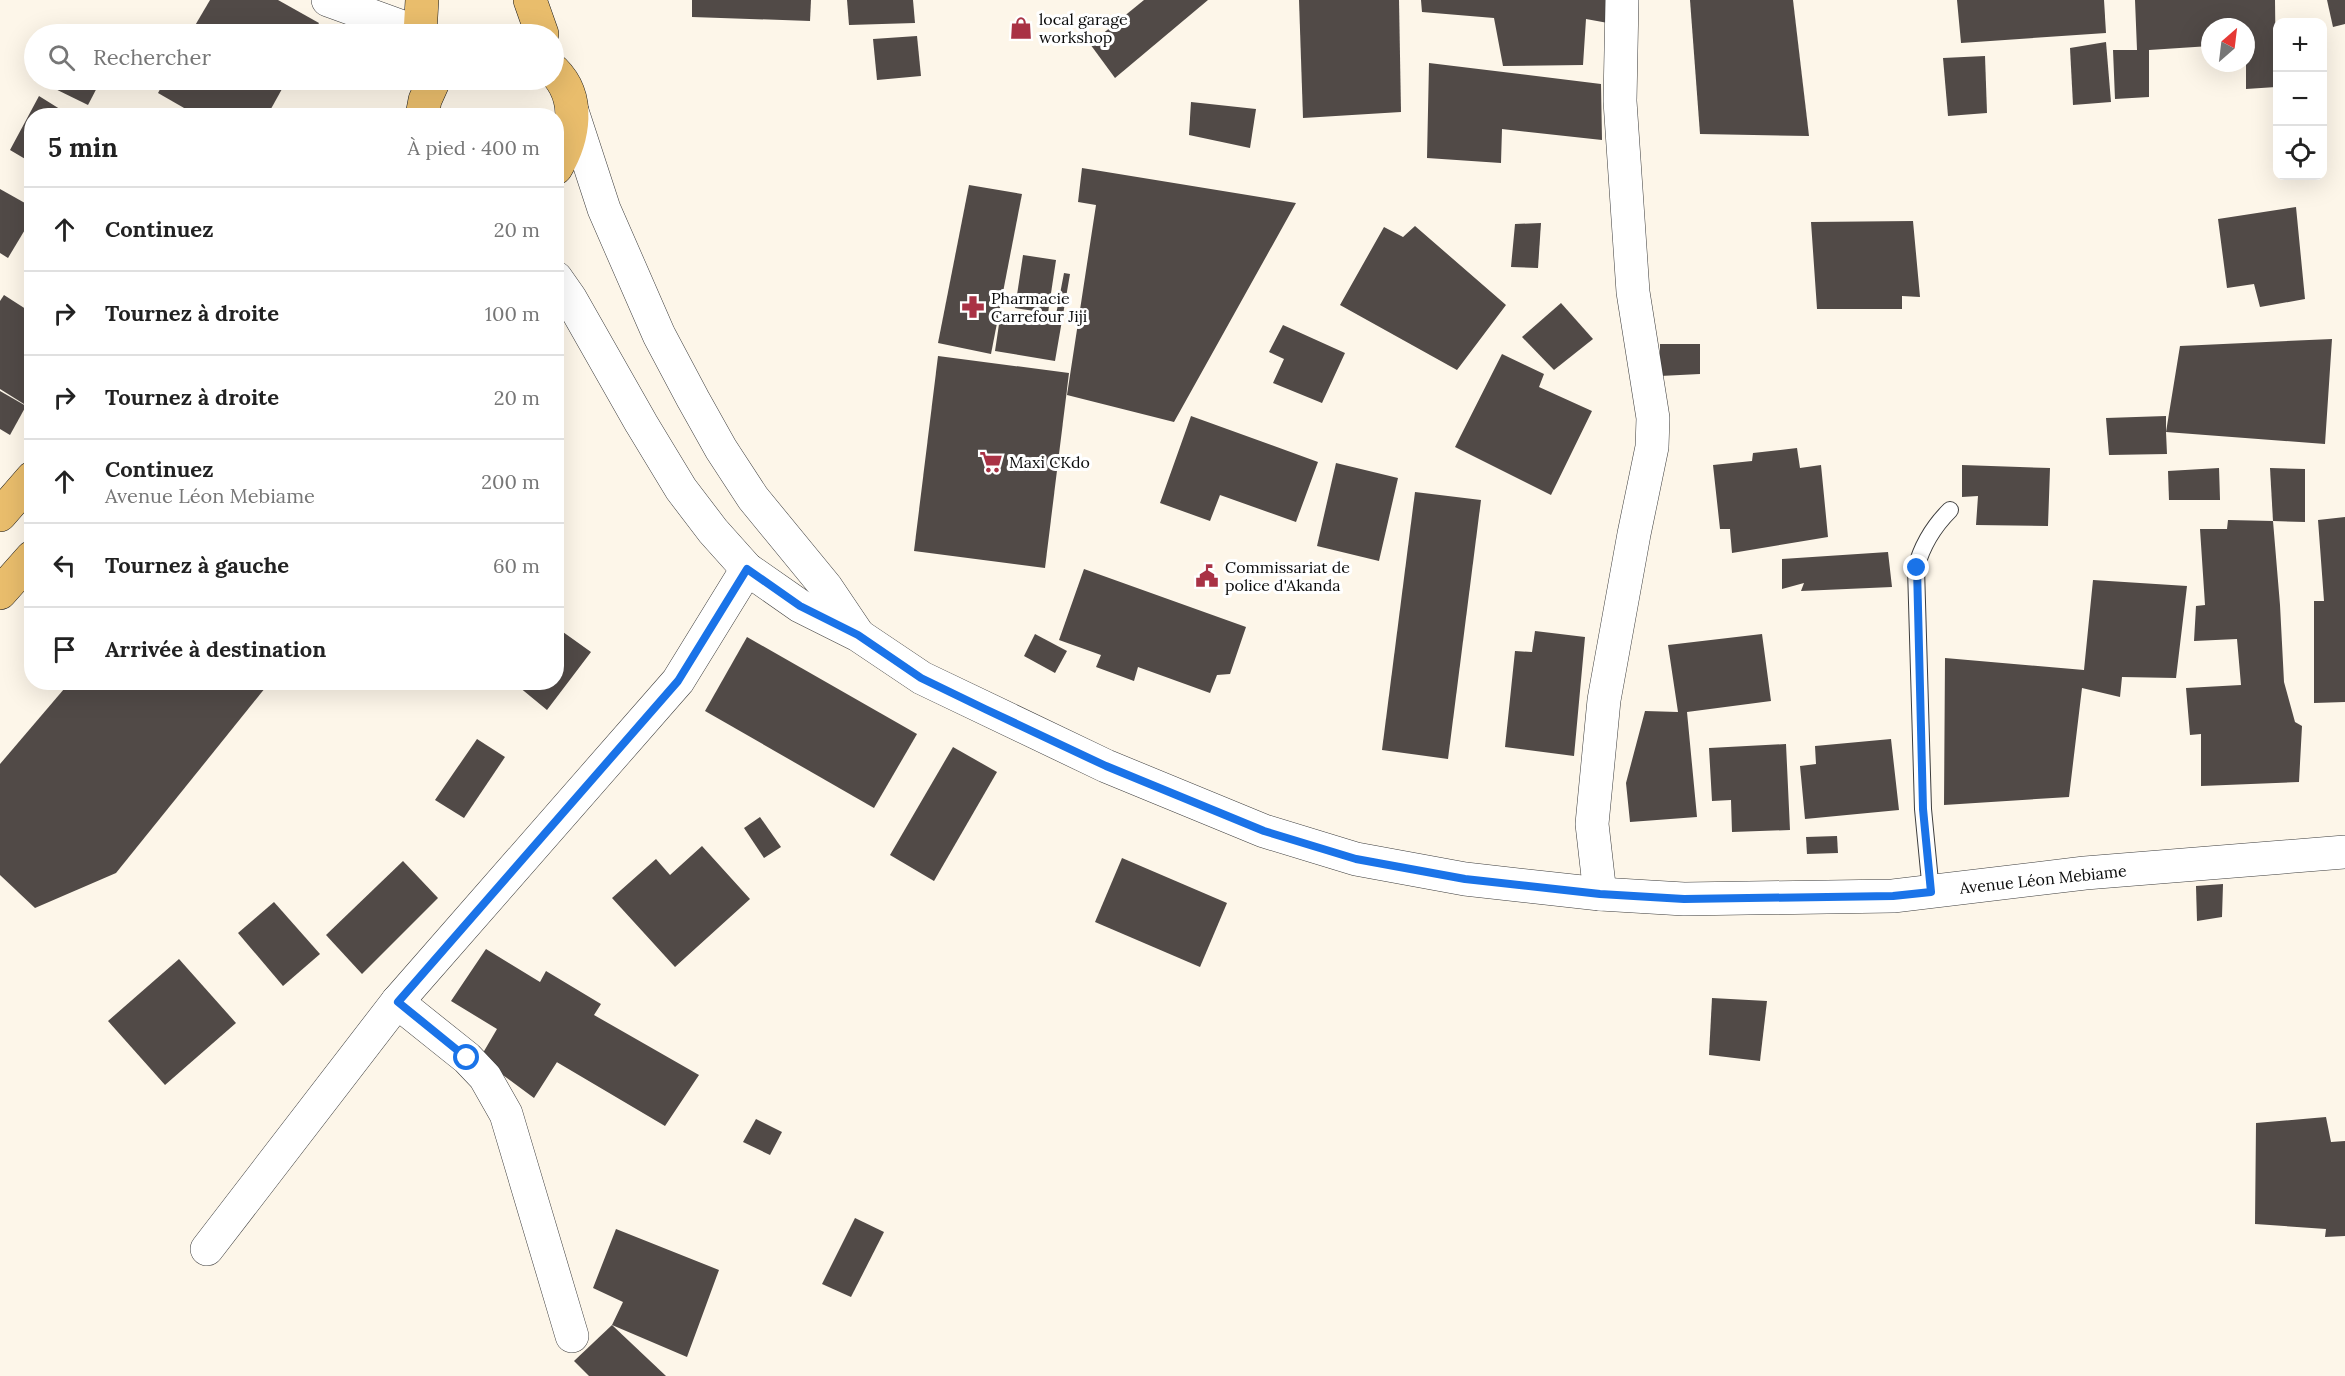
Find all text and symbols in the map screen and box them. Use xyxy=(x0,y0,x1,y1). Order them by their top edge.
place label: local garage workshop xyxy=(1039,9,1128,47)
shop icon: local garage workshop xyxy=(1008,15,1034,41)
north arrow xyxy=(2201,18,2255,72)
map controls xyxy=(2273,18,2327,180)
button: + xyxy=(2273,18,2327,72)
search box xyxy=(24,24,564,90)
icon: search xyxy=(45,41,78,74)
text: Rechercher xyxy=(93,43,211,71)
button: − xyxy=(2273,72,2327,126)
button: locate xyxy=(2273,126,2327,180)
text: 5 min xyxy=(48,131,118,164)
text: À pied · 400 m xyxy=(408,135,540,160)
icon: ahead xyxy=(48,213,81,246)
text: Continuez xyxy=(105,215,213,243)
text: 20 m xyxy=(494,217,540,242)
place label: Pharmacie Carrefour Jiji xyxy=(991,288,1087,326)
pharmacy icon: Pharmacie Carrefour Jiji xyxy=(960,294,986,320)
icon: right xyxy=(48,297,81,330)
text: Tournez à droite xyxy=(105,299,279,327)
text: 100 m xyxy=(485,301,540,326)
icon: right xyxy=(48,381,81,414)
text: Tournez à droite xyxy=(105,383,279,411)
text: 20 m xyxy=(494,385,540,410)
supermarket icon: Maxi CKdo xyxy=(978,449,1004,475)
place label: Maxi CKdo xyxy=(1009,452,1090,472)
text: Continuez xyxy=(105,455,213,483)
icon: ahead xyxy=(48,465,81,498)
text: 200 m xyxy=(481,469,540,494)
text: Avenue Léon Mebiame xyxy=(105,483,315,508)
icon: left xyxy=(48,549,81,582)
text: Tournez à gauche xyxy=(105,551,289,579)
text: 60 m xyxy=(493,553,540,578)
route end xyxy=(1903,554,1929,580)
place label: Commissariat de police d'Akanda xyxy=(1225,557,1350,595)
public building icon: Commissariat de police d'Akanda xyxy=(1194,563,1220,589)
icon: arrive xyxy=(48,633,81,666)
text: Arrivée à destination xyxy=(105,635,326,663)
street label: Avenue Léon Mebiame xyxy=(1957,860,2128,898)
route start xyxy=(453,1044,479,1070)

